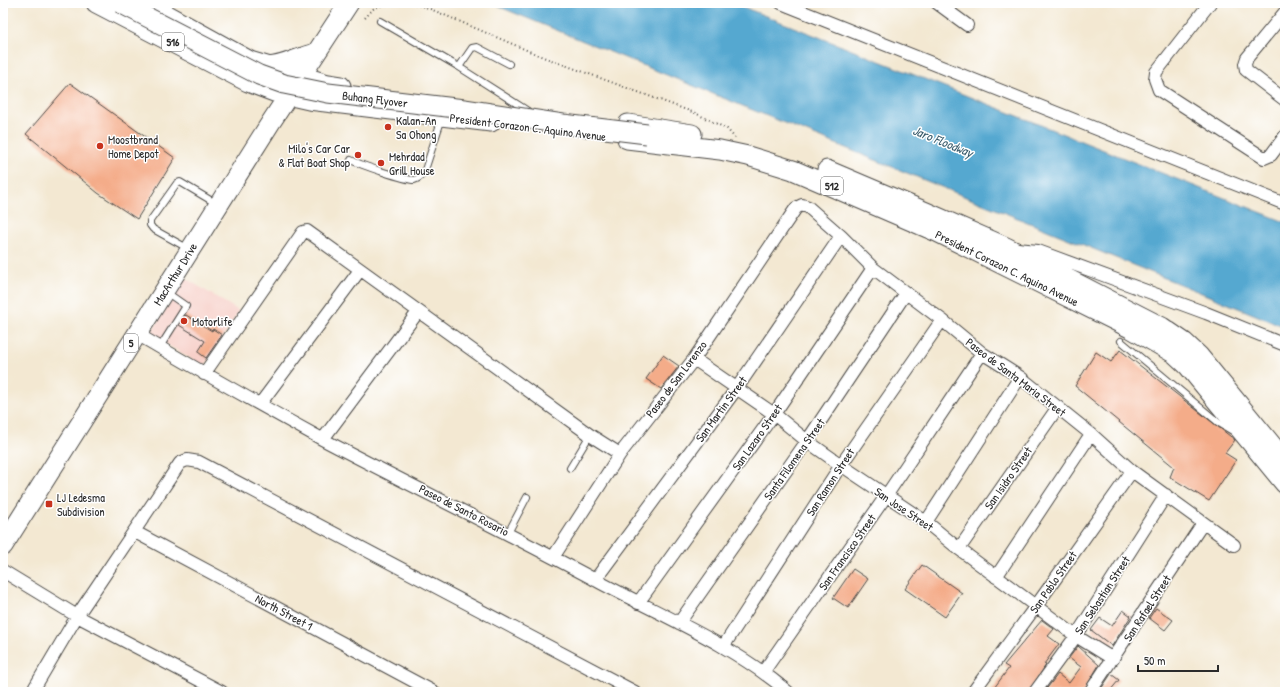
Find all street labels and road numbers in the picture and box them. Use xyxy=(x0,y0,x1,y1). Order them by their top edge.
road number: 516 xyxy=(162,33,184,51)
street label: Buhang Flyover xyxy=(341,87,409,112)
street label: President Corazon C. Aquino Avenue xyxy=(449,109,607,145)
road number: 512 xyxy=(821,177,843,195)
street label: President Corazon C. Aquino Avenue xyxy=(933,226,1082,310)
street label: MacArthur Drive xyxy=(149,239,201,309)
road number: 5 xyxy=(124,334,138,352)
street label: Paseo de Santa Maria Street xyxy=(962,334,1070,421)
street label: Paseo de San Lorenzo xyxy=(641,337,711,421)
street label: San Martin Street xyxy=(691,372,751,445)
street label: San Lazaro Street xyxy=(728,400,787,474)
street label: Santa Filomena Street xyxy=(759,414,829,503)
street label: San Isidro Street xyxy=(980,442,1036,513)
street label: San Ramon Street xyxy=(802,444,859,519)
street label: Paseo de Santo Rosario xyxy=(416,480,512,540)
street label: San Jose Street xyxy=(871,483,938,535)
street label: San Francisco Street xyxy=(814,510,880,594)
street label: San Pablo Street xyxy=(1025,547,1081,617)
street label: San Sebastian Street xyxy=(1070,552,1134,638)
street label: San Rafael Street xyxy=(1119,571,1175,645)
street label: North Street 1 xyxy=(252,590,316,634)

